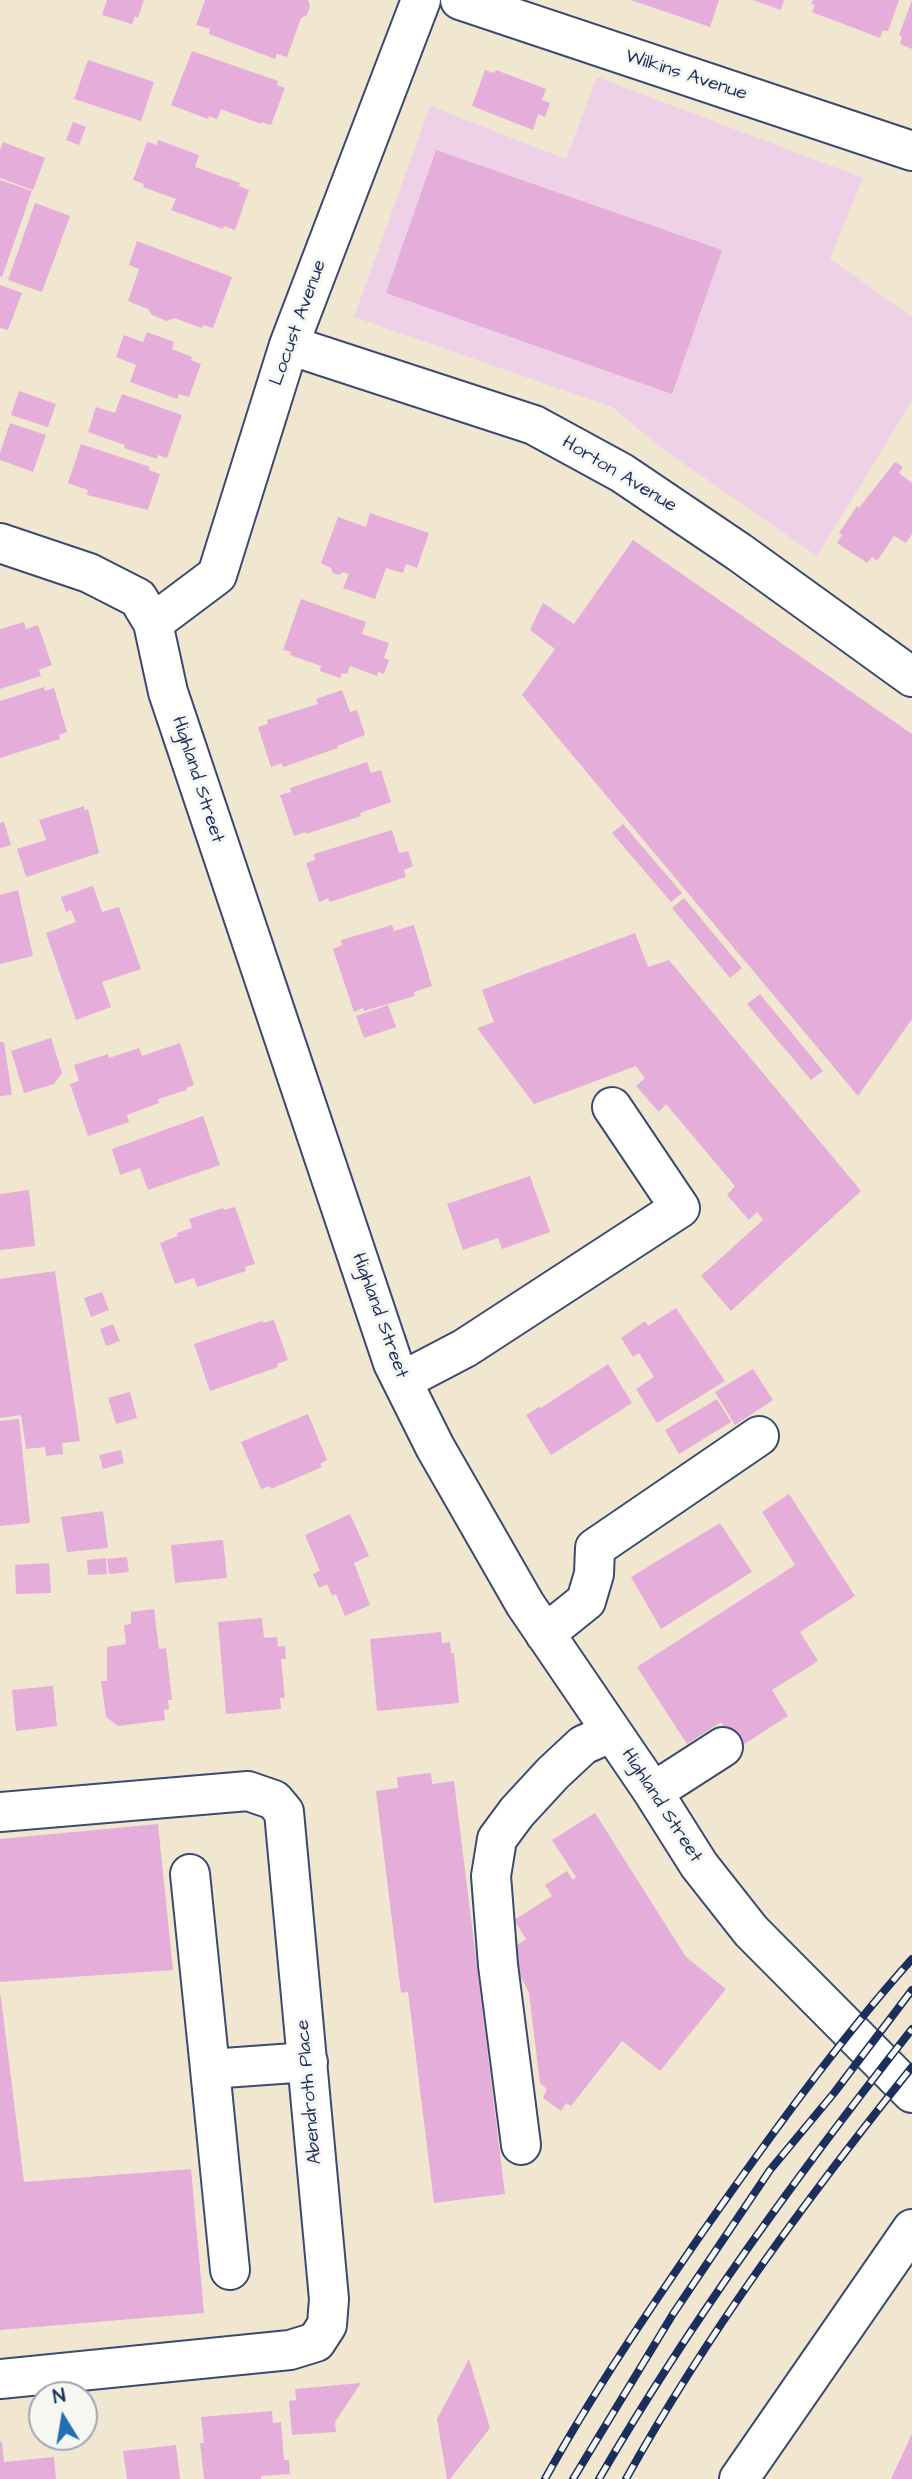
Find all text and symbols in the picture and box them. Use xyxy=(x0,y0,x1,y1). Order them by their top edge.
street label: Wilkins Avenue xyxy=(622,46,750,106)
street label: Locust Avenue xyxy=(266,257,332,389)
street label: Horton Avenue xyxy=(557,432,681,518)
street label: Highland Street xyxy=(166,714,228,846)
street label: Highland Street xyxy=(346,1250,412,1382)
street label: Highland Street xyxy=(616,1745,706,1867)
street label: Abendroth Place xyxy=(292,2019,328,2165)
north arrow xyxy=(28,2381,98,2451)
text: N xyxy=(51,2382,68,2411)

